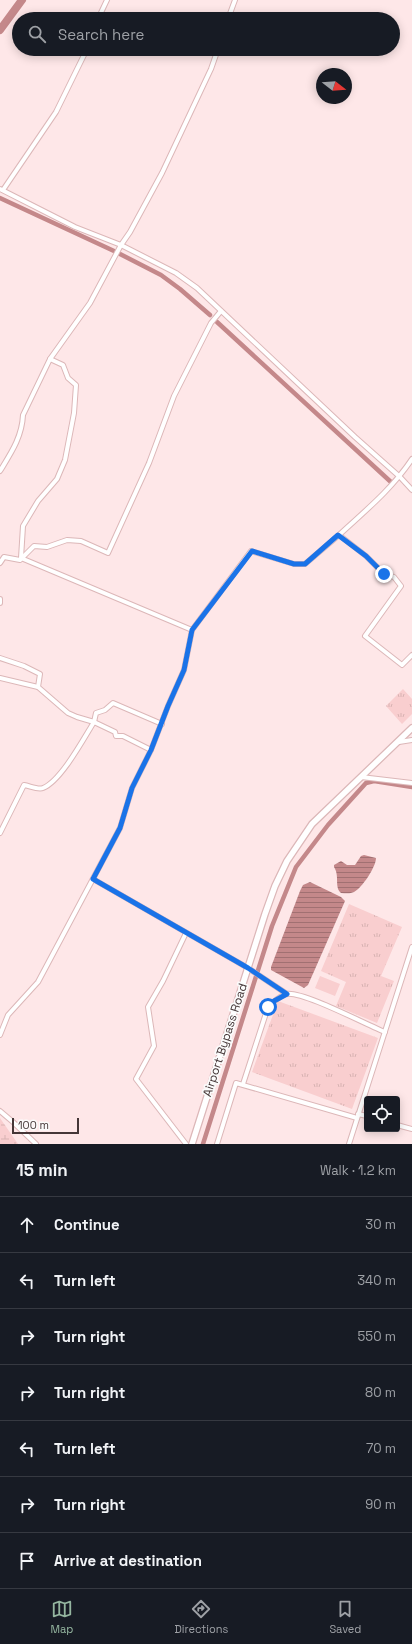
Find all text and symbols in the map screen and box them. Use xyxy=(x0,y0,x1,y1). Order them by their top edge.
search box xyxy=(12,12,400,56)
icon: search xyxy=(26,23,48,45)
text: Search here xyxy=(58,25,144,44)
north arrow xyxy=(316,68,352,104)
route end xyxy=(375,565,393,583)
street label: Airport Bypass Road xyxy=(199,981,251,1099)
route start xyxy=(259,998,277,1016)
map controls xyxy=(364,1096,400,1132)
button: locate xyxy=(364,1096,400,1132)
scale bar xyxy=(12,1116,79,1135)
text: 100 m xyxy=(18,1118,49,1132)
text: 15 min xyxy=(16,1159,68,1181)
text: Walk · 1.2 km xyxy=(320,1162,396,1179)
icon: ahead xyxy=(16,1214,38,1236)
text: Continue xyxy=(54,1215,120,1234)
text: 30 m xyxy=(365,1216,396,1233)
icon: left xyxy=(16,1270,38,1292)
text: Turn left xyxy=(54,1271,116,1290)
text: 340 m xyxy=(357,1272,396,1289)
icon: right xyxy=(16,1326,38,1348)
text: Turn right xyxy=(54,1327,125,1346)
text: 550 m xyxy=(358,1328,396,1345)
icon: right xyxy=(16,1382,38,1404)
text: Turn right xyxy=(54,1383,125,1402)
text: 80 m xyxy=(365,1384,396,1401)
icon: left xyxy=(16,1438,38,1460)
text: Turn left xyxy=(54,1439,116,1458)
text: 70 m xyxy=(366,1440,396,1457)
icon: right xyxy=(16,1494,38,1516)
text: Turn right xyxy=(54,1495,125,1514)
text: 90 m xyxy=(365,1496,396,1513)
icon: arrive xyxy=(16,1550,38,1572)
text: Arrive at destination xyxy=(54,1551,202,1570)
tab: Map xyxy=(51,1598,73,1636)
tab: Directions xyxy=(174,1598,228,1636)
tab: Saved xyxy=(329,1598,361,1636)

